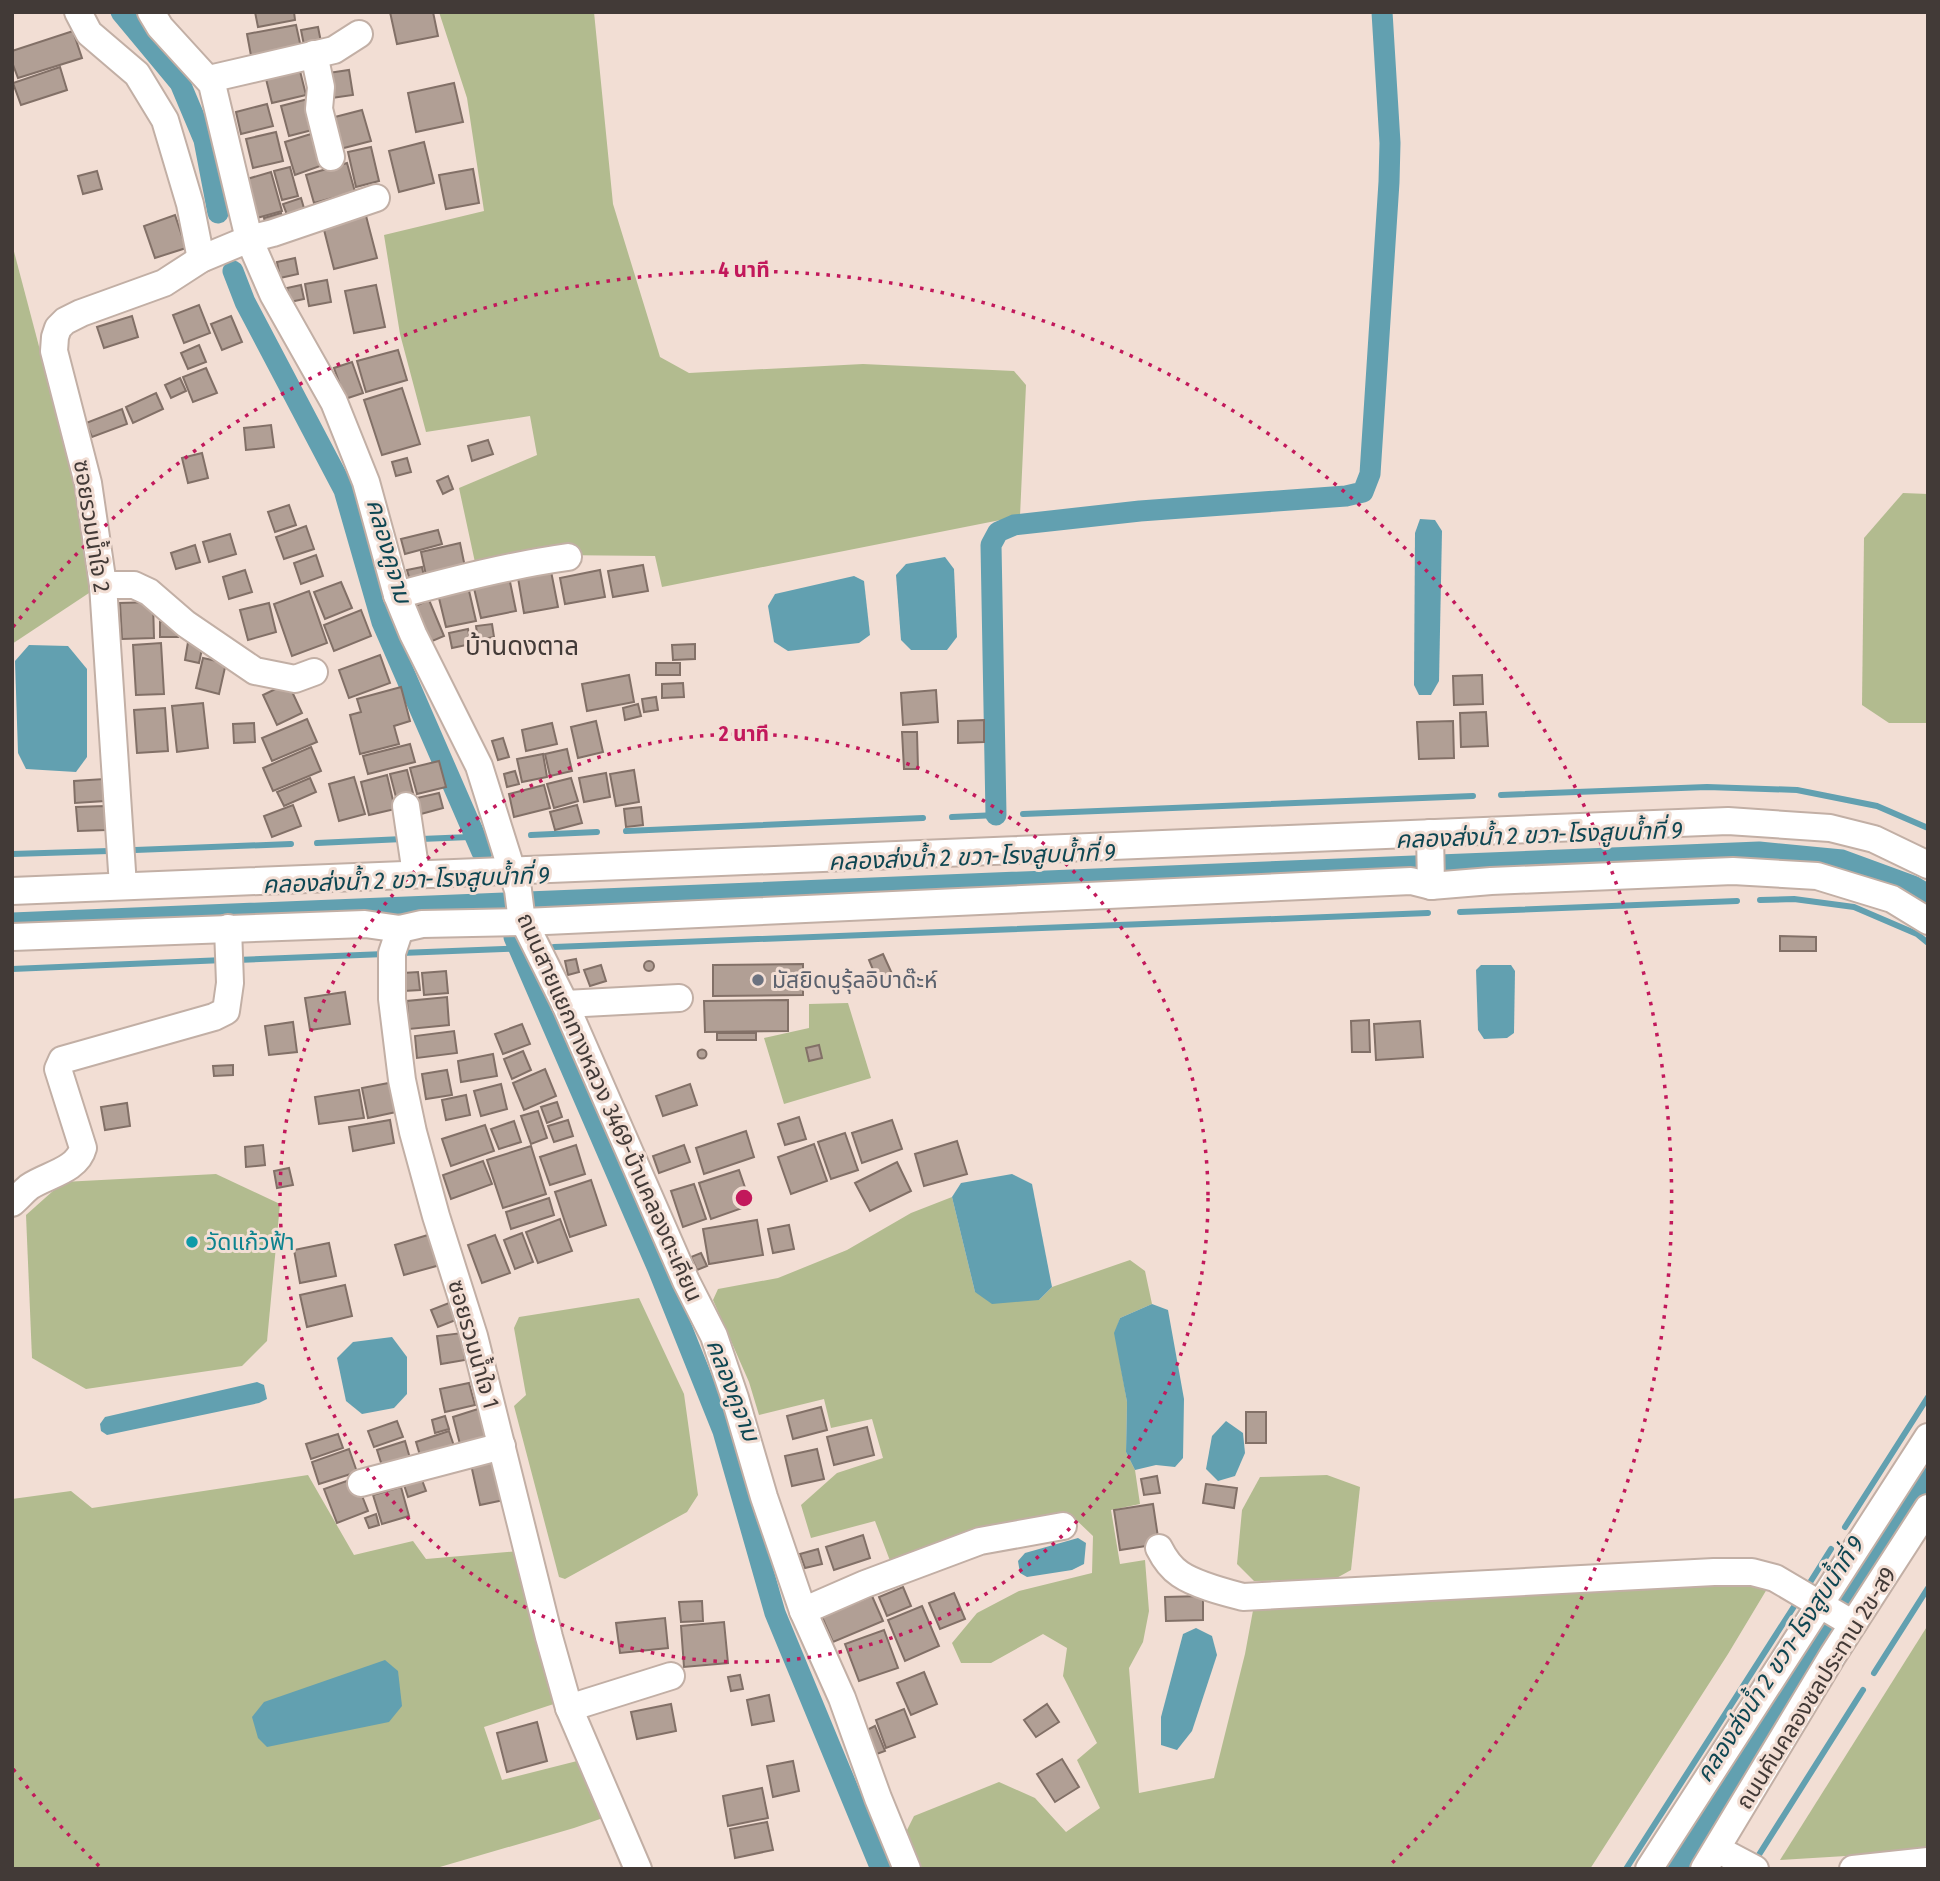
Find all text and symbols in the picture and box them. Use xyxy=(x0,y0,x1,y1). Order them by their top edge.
text: 4 นาที xyxy=(718,257,770,283)
street label: ซอยรวมน้ำใจ 2 xyxy=(68,458,118,594)
water label: คลองคูจาม xyxy=(360,496,418,609)
district label: บ้านดงตาล xyxy=(465,631,579,662)
text: 2 นาที xyxy=(718,721,769,747)
water label: คลองส่งน้ำ 2 ขวา-โรงสูบน้ำที่ 9 xyxy=(1395,813,1683,855)
water label: คลองส่งน้ำ 2 ขวา-โรงสูบน้ำที่ 9 xyxy=(828,835,1116,877)
water label: คลองส่งน้ำ 2 ขวา-โรงสูบน้ำที่ 9 xyxy=(262,858,550,900)
street label: ถนนสายแยกทางหลวง 3469-บ้านคลองตะเคียน xyxy=(511,908,709,1306)
place label: มัสยิดนูรุ้ลอิบาด๊ะห์ xyxy=(772,966,938,995)
marker: มัสยิดนูรุ้ลอิบาด๊ะห์ xyxy=(750,972,766,988)
centre of rings xyxy=(732,1186,756,1210)
place label: วัดแก้วฟ้า xyxy=(206,1228,295,1256)
marker: วัดแก้วฟ้า xyxy=(184,1234,200,1250)
street label: ซอยรวมน้ำใจ 1 xyxy=(442,1276,508,1411)
water label: คลองคูจาม xyxy=(700,1335,766,1447)
water label: คลองส่งน้ำ 2 ขวา-โรงสูบน้ำที่ 9 xyxy=(1688,1529,1871,1788)
street label: ถนนคันคลองชลประทาน 2ข-ส9 xyxy=(1730,1562,1902,1814)

